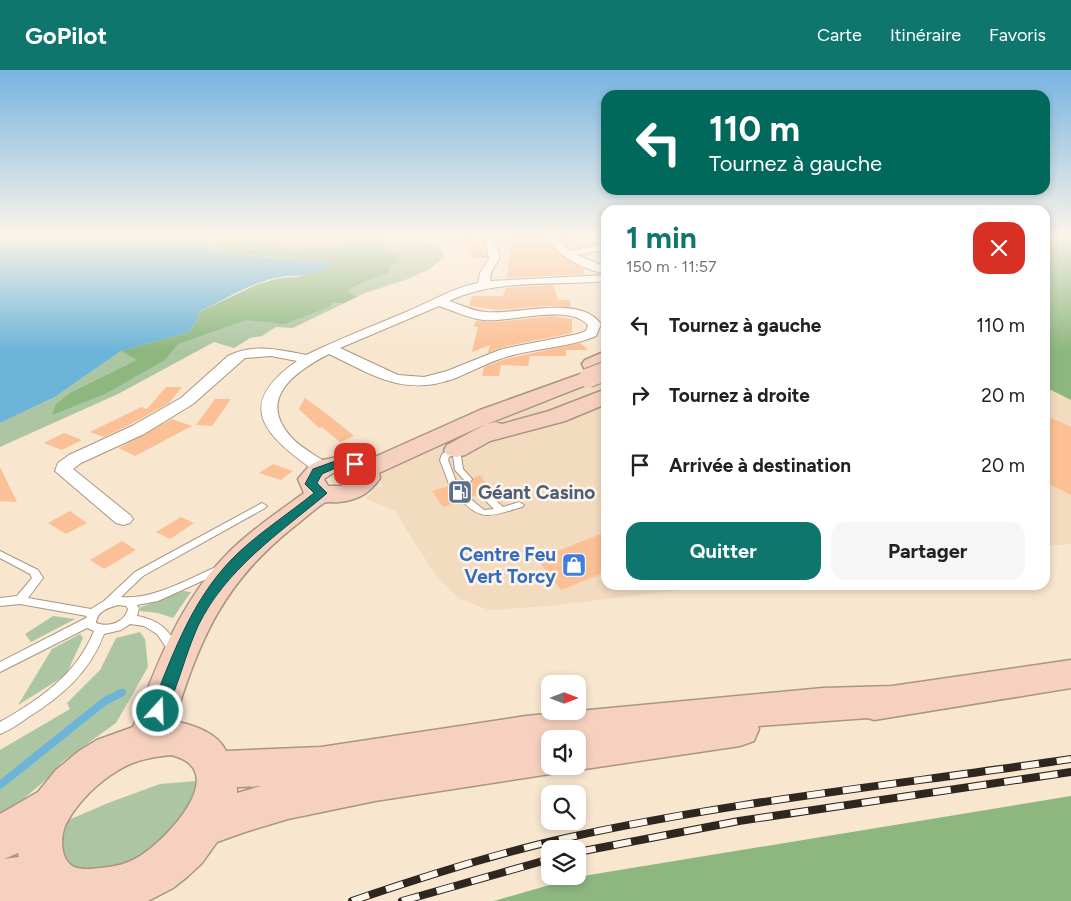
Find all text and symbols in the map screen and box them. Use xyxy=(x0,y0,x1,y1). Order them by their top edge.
text: GoPilot xyxy=(25,21,107,50)
text: Carte xyxy=(817,24,862,46)
text: Itinéraire xyxy=(890,24,961,46)
text: Favoris xyxy=(989,24,1046,46)
text: 110 m xyxy=(709,108,800,150)
icon: left xyxy=(626,110,691,175)
text: Tournez à gauche xyxy=(709,150,882,177)
text: 1 min xyxy=(626,219,697,256)
button: close xyxy=(973,222,1025,274)
text: 150 m · 11:57 xyxy=(626,257,717,276)
icon: left xyxy=(626,311,654,339)
text: Tournez à gauche xyxy=(669,314,821,337)
text: 110 m xyxy=(976,314,1025,337)
icon: right xyxy=(626,381,654,409)
text: Tournez à droite xyxy=(669,384,810,407)
text: 20 m xyxy=(981,384,1025,407)
pin xyxy=(334,443,376,485)
icon: arrive xyxy=(341,450,369,478)
icon: arrive xyxy=(626,451,654,479)
text: Arrivée à destination xyxy=(669,454,851,477)
text: 20 m xyxy=(981,454,1025,477)
fuel station icon: Géant Casino xyxy=(447,479,473,505)
place label: Géant Casino xyxy=(478,481,595,504)
button: Quitter xyxy=(626,522,821,580)
button: Partager xyxy=(831,522,1025,580)
place label: Centre Feu Vert Torcy xyxy=(459,543,556,588)
shop icon: Centre Feu Vert Torcy xyxy=(561,552,587,578)
north arrow xyxy=(541,675,586,720)
map controls xyxy=(541,675,586,885)
position arrow xyxy=(131,684,183,736)
button: sound xyxy=(541,730,586,775)
button: search xyxy=(541,785,586,830)
button: layers xyxy=(541,840,586,885)

